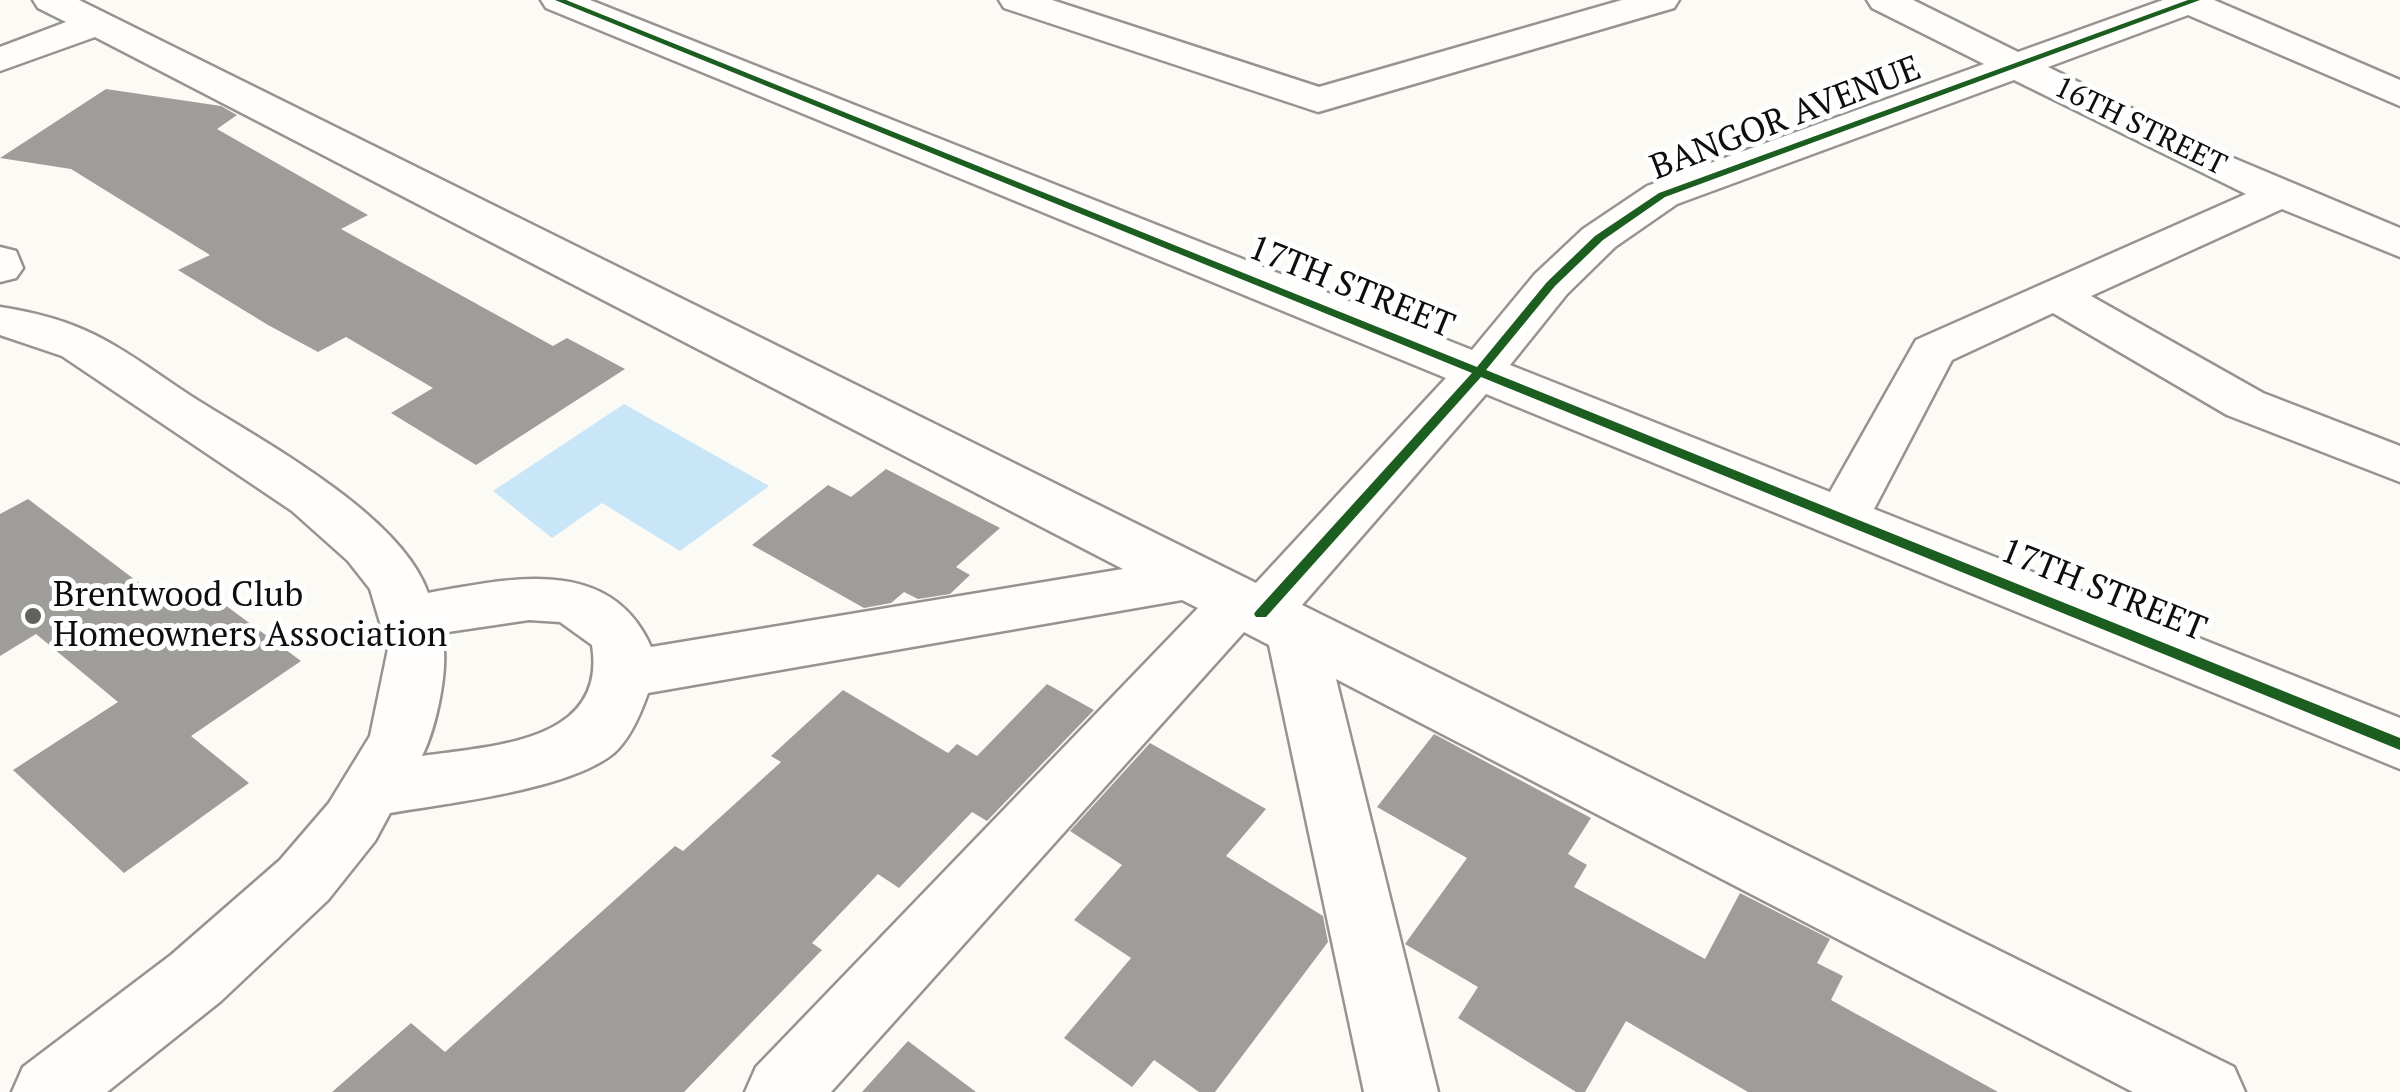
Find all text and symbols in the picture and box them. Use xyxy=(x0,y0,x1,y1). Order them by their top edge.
street label: BANGOR AVENUE xyxy=(1645,48,1927,190)
street label: 16TH STREET xyxy=(2048,70,2232,184)
street label: 17TH STREET xyxy=(1242,228,1460,348)
street label: 17TH STREET xyxy=(1994,531,2212,651)
place label: Brentwood Club Homeowners Association xyxy=(53,575,447,657)
marker: Brentwood Club Homeowners Association xyxy=(22,605,44,627)

